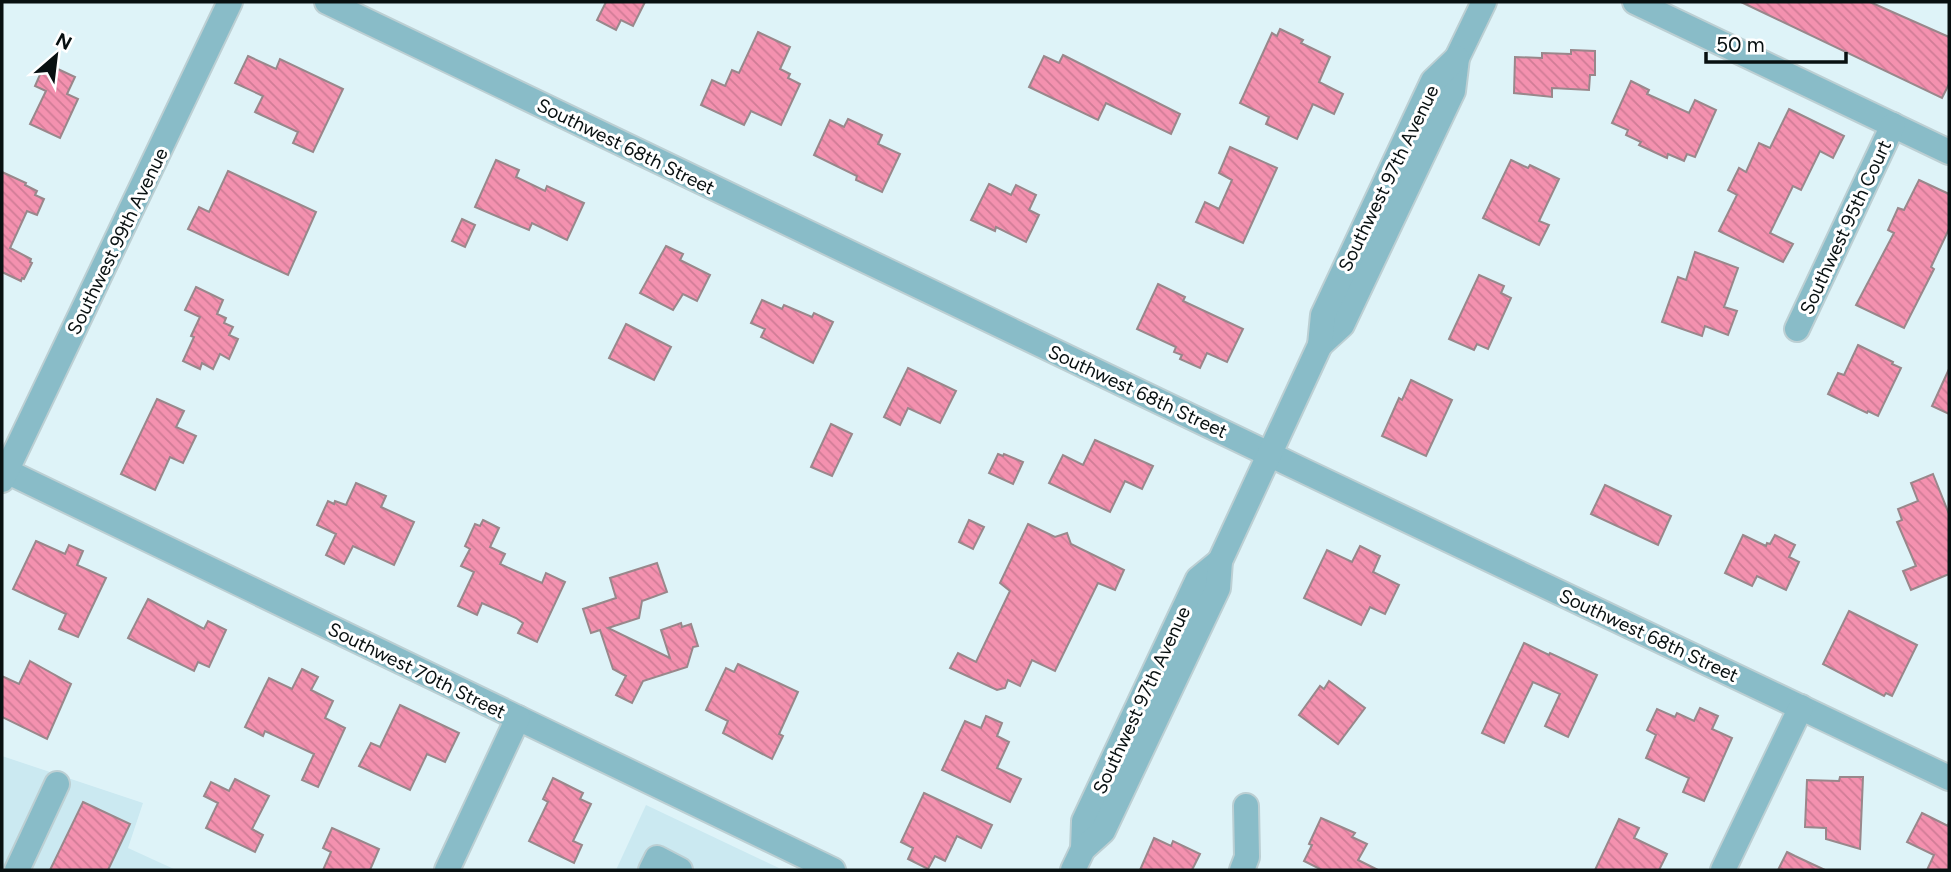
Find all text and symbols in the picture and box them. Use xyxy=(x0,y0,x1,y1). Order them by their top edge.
north arrow xyxy=(21,21,91,91)
scale bar xyxy=(1706,21,1846,65)
text: N xyxy=(52,28,76,55)
text: 50 m xyxy=(1716,32,1765,57)
street label: Southwest 97th Avenue xyxy=(1333,81,1444,275)
street label: Southwest 68th Street xyxy=(533,93,718,199)
street label: Southwest 95th Court xyxy=(1795,136,1896,318)
street label: Southwest 99th Avenue xyxy=(62,144,173,338)
street label: Southwest 68th Street xyxy=(1045,340,1231,443)
street label: Southwest 68th Street xyxy=(1556,584,1742,687)
street label: Southwest 97th Avenue xyxy=(1088,603,1195,798)
street label: Southwest 70th Street xyxy=(324,617,509,723)

